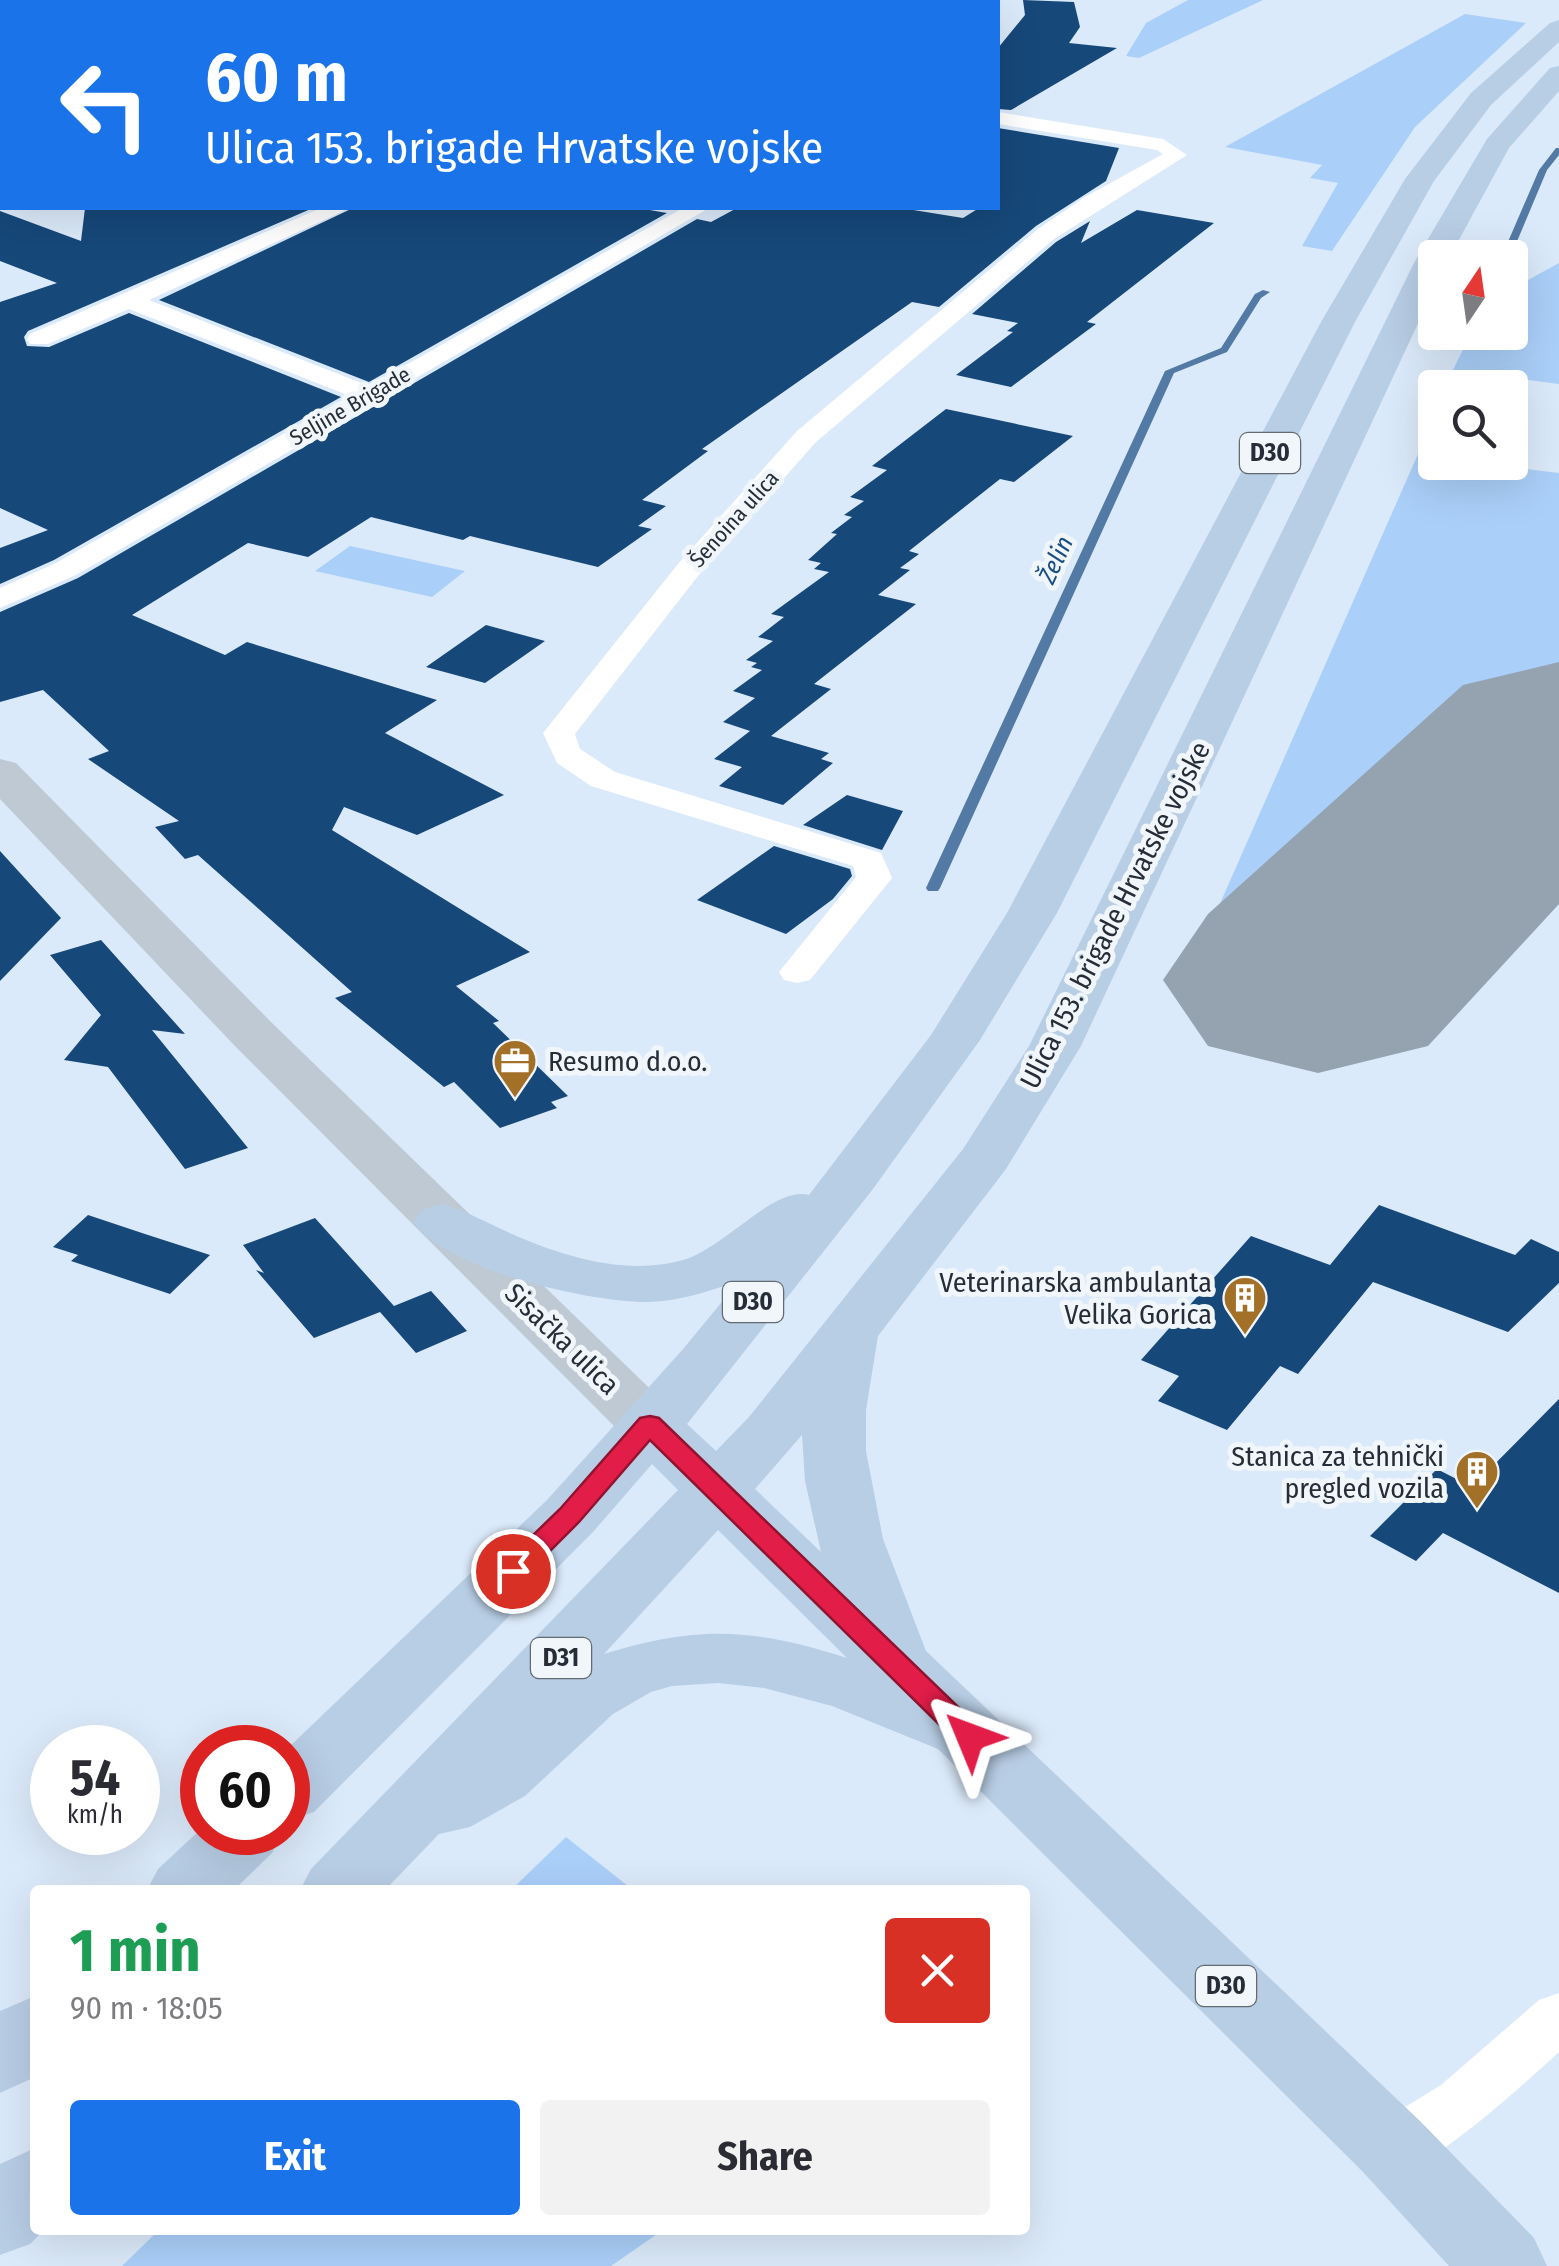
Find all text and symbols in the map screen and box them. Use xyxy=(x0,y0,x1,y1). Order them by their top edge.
text: 60 m xyxy=(205,36,348,120)
icon: left xyxy=(40,40,170,170)
text: Ulica 153. brigade Hrvatske vojske xyxy=(205,121,823,175)
north arrow xyxy=(1418,240,1528,350)
map controls xyxy=(1418,240,1528,480)
street label: Seljine Brigade xyxy=(285,361,415,451)
button: search xyxy=(1418,370,1528,480)
road number: D30 xyxy=(1240,433,1300,473)
street label: Šenoina ulica xyxy=(684,465,784,573)
water label: Želin xyxy=(1031,531,1080,589)
street label: Ulica 153. brigade Hrvatske vojske xyxy=(1013,736,1217,1094)
office icon: Resumo d.o.o. xyxy=(492,1038,538,1099)
place label: Resumo d.o.o. xyxy=(548,1045,707,1078)
place label: Veterinarska ambulanta Velika Gorica xyxy=(939,1266,1212,1331)
building icon: Veterinarska ambulanta Velika Gorica xyxy=(1222,1275,1268,1336)
street label: Sisačka ulica xyxy=(498,1276,626,1402)
road number: D30 xyxy=(723,1282,783,1322)
place label: Stanica za tehnički pregled vozila xyxy=(1231,1440,1444,1505)
building icon: Stanica za tehnički pregled vozila xyxy=(1454,1449,1500,1510)
pin xyxy=(471,1529,556,1614)
icon: arrive xyxy=(486,1544,541,1599)
road number: D31 xyxy=(531,1638,591,1678)
position arrow xyxy=(918,1685,1022,1789)
speed limit sign: 60 xyxy=(180,1725,310,1855)
text: 54 xyxy=(70,1748,120,1808)
text: km/h xyxy=(67,1800,123,1830)
text: 1 min xyxy=(70,1915,201,1987)
button: close xyxy=(885,1918,990,2023)
road number: D30 xyxy=(1196,1966,1256,2006)
text: 90 m · 18:05 xyxy=(70,1989,223,2027)
button: Exit xyxy=(70,2100,520,2215)
button: Share xyxy=(540,2100,990,2215)

